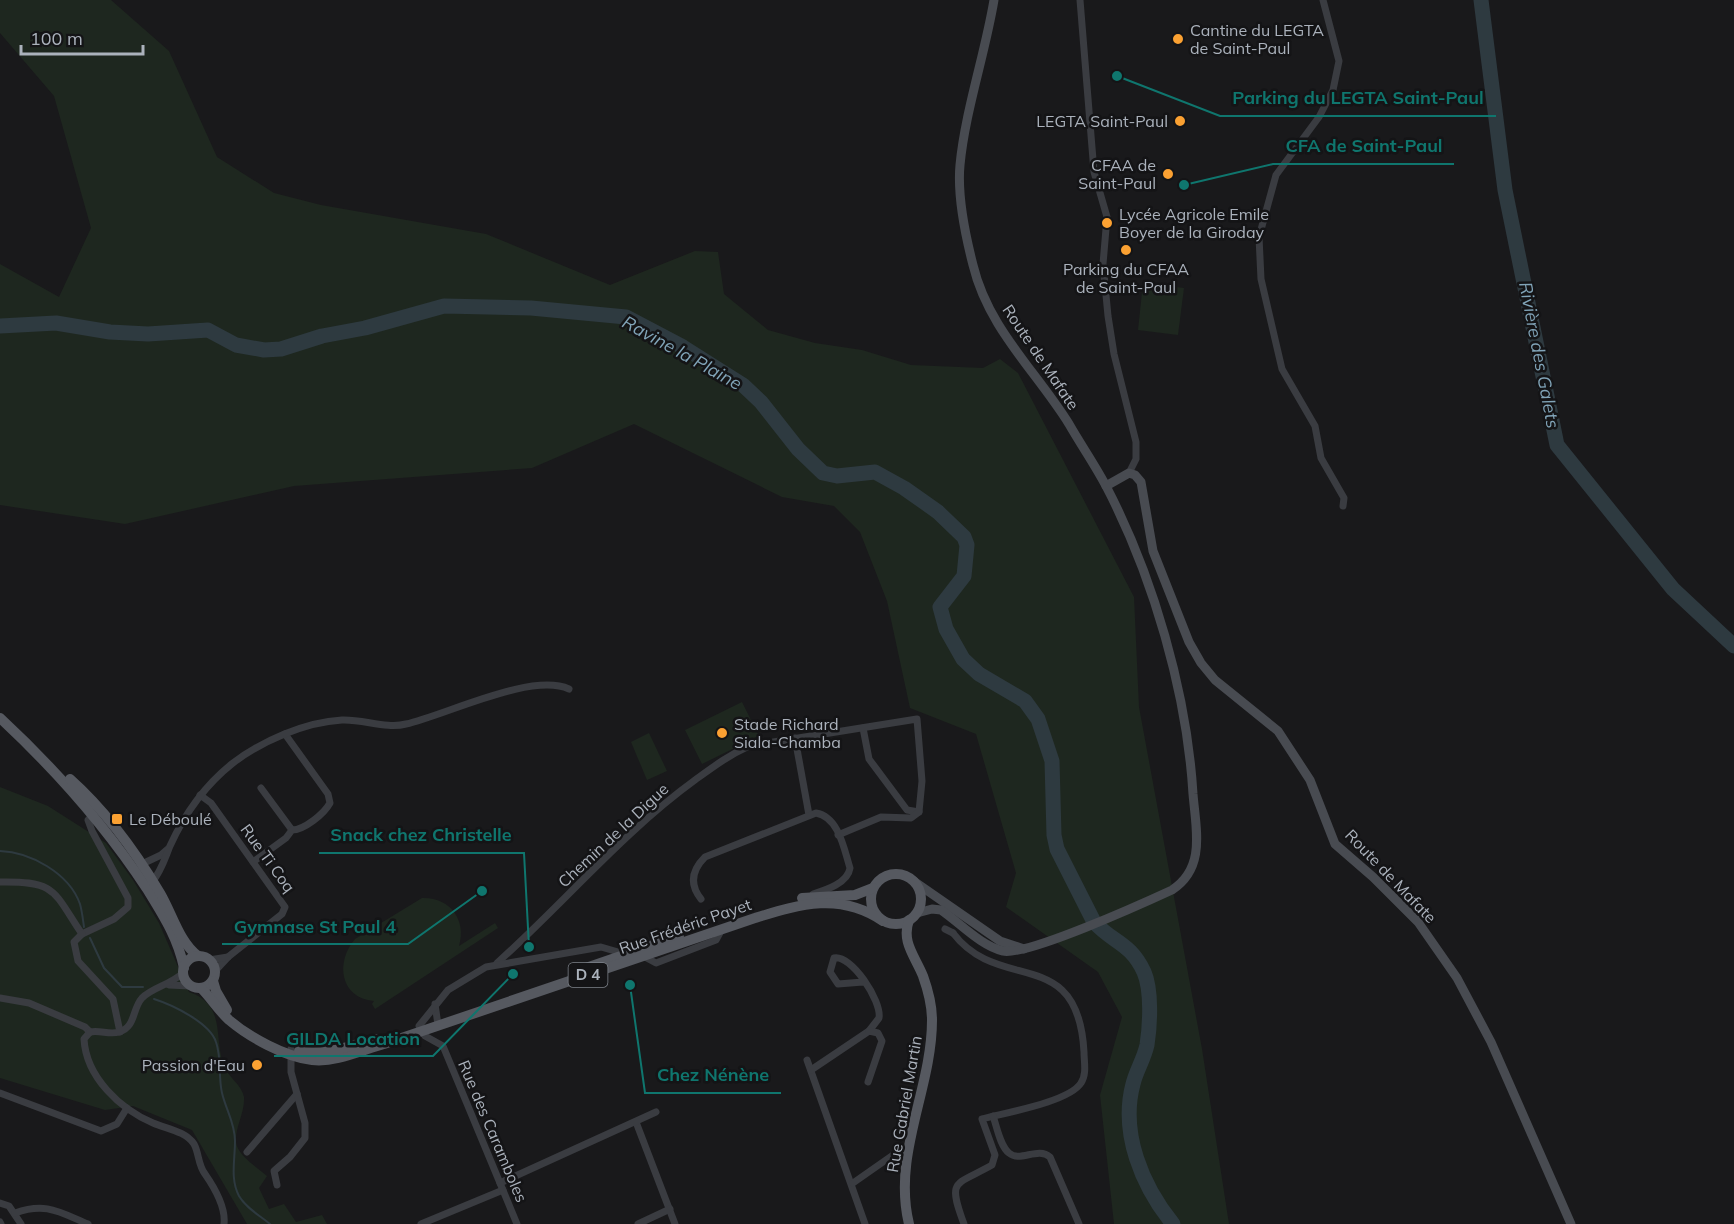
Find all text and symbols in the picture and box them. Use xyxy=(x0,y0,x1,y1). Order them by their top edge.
scale bar xyxy=(21,18,142,56)
place label: Cantine du LEGTA de Saint-Paul xyxy=(1190,20,1324,58)
text: 100 m xyxy=(30,27,83,50)
marker: Cantine du LEGTA de Saint-Paul xyxy=(1171,32,1185,46)
callout: Parking du LEGTA Saint-Paul xyxy=(1220,80,1496,116)
text: Parking du LEGTA Saint-Paul xyxy=(1232,86,1484,109)
place label: LEGTA Saint-Paul xyxy=(1036,111,1168,131)
marker: LEGTA Saint-Paul xyxy=(1173,114,1187,128)
callout: CFA de Saint-Paul xyxy=(1273,128,1454,164)
text: CFA de Saint-Paul xyxy=(1285,134,1443,157)
place label: CFAA de Saint-Paul xyxy=(1078,155,1156,193)
marker: CFAA de Saint-Paul xyxy=(1161,167,1175,181)
place label: Lycée Agricole Emile Boyer de la Giroday xyxy=(1119,204,1269,242)
marker: Lycée Agricole Emile Boyer de la Giroday xyxy=(1100,216,1114,230)
marker: Parking du CFAA de Saint-Paul xyxy=(1119,243,1133,257)
place label: Parking du CFAA de Saint-Paul xyxy=(1063,259,1189,297)
water label: Rivière des Galets xyxy=(1514,280,1565,430)
street label: Route de Mafate xyxy=(998,301,1084,413)
water label: Ravine la Plaine xyxy=(618,310,746,395)
place label: Stade Richard Siala-Chamba xyxy=(734,714,841,752)
marker: Stade Richard Siala-Chamba xyxy=(715,726,729,740)
street label: Chemin de la Digue xyxy=(554,779,672,891)
place label: Le Déboulé xyxy=(129,809,212,829)
marker: Le Déboulé xyxy=(110,812,124,826)
callout: Snack chez Christelle xyxy=(319,817,524,853)
street label: Rue Ti Coq xyxy=(236,820,300,896)
text: Snack chez Christelle xyxy=(330,823,512,846)
street label: Route de Mafate xyxy=(1341,825,1441,927)
street label: Rue Frédéric Payet xyxy=(616,894,754,958)
callout: Gymnase St Paul 4 xyxy=(222,908,408,944)
text: Gymnase St Paul 4 xyxy=(234,915,396,938)
road number: D 4 xyxy=(568,963,608,987)
callout: GILDA Location xyxy=(274,1020,433,1056)
text: GILDA Location xyxy=(286,1027,420,1050)
street label: Rue Gabriel Martin xyxy=(882,1034,926,1174)
place label: Passion d'Eau xyxy=(142,1055,245,1075)
street label: Rue des Caramboles xyxy=(454,1057,532,1205)
callout: Chez Nénène xyxy=(645,1057,781,1093)
marker: Passion d'Eau xyxy=(250,1058,264,1072)
text: Chez Nénène xyxy=(657,1063,769,1086)

